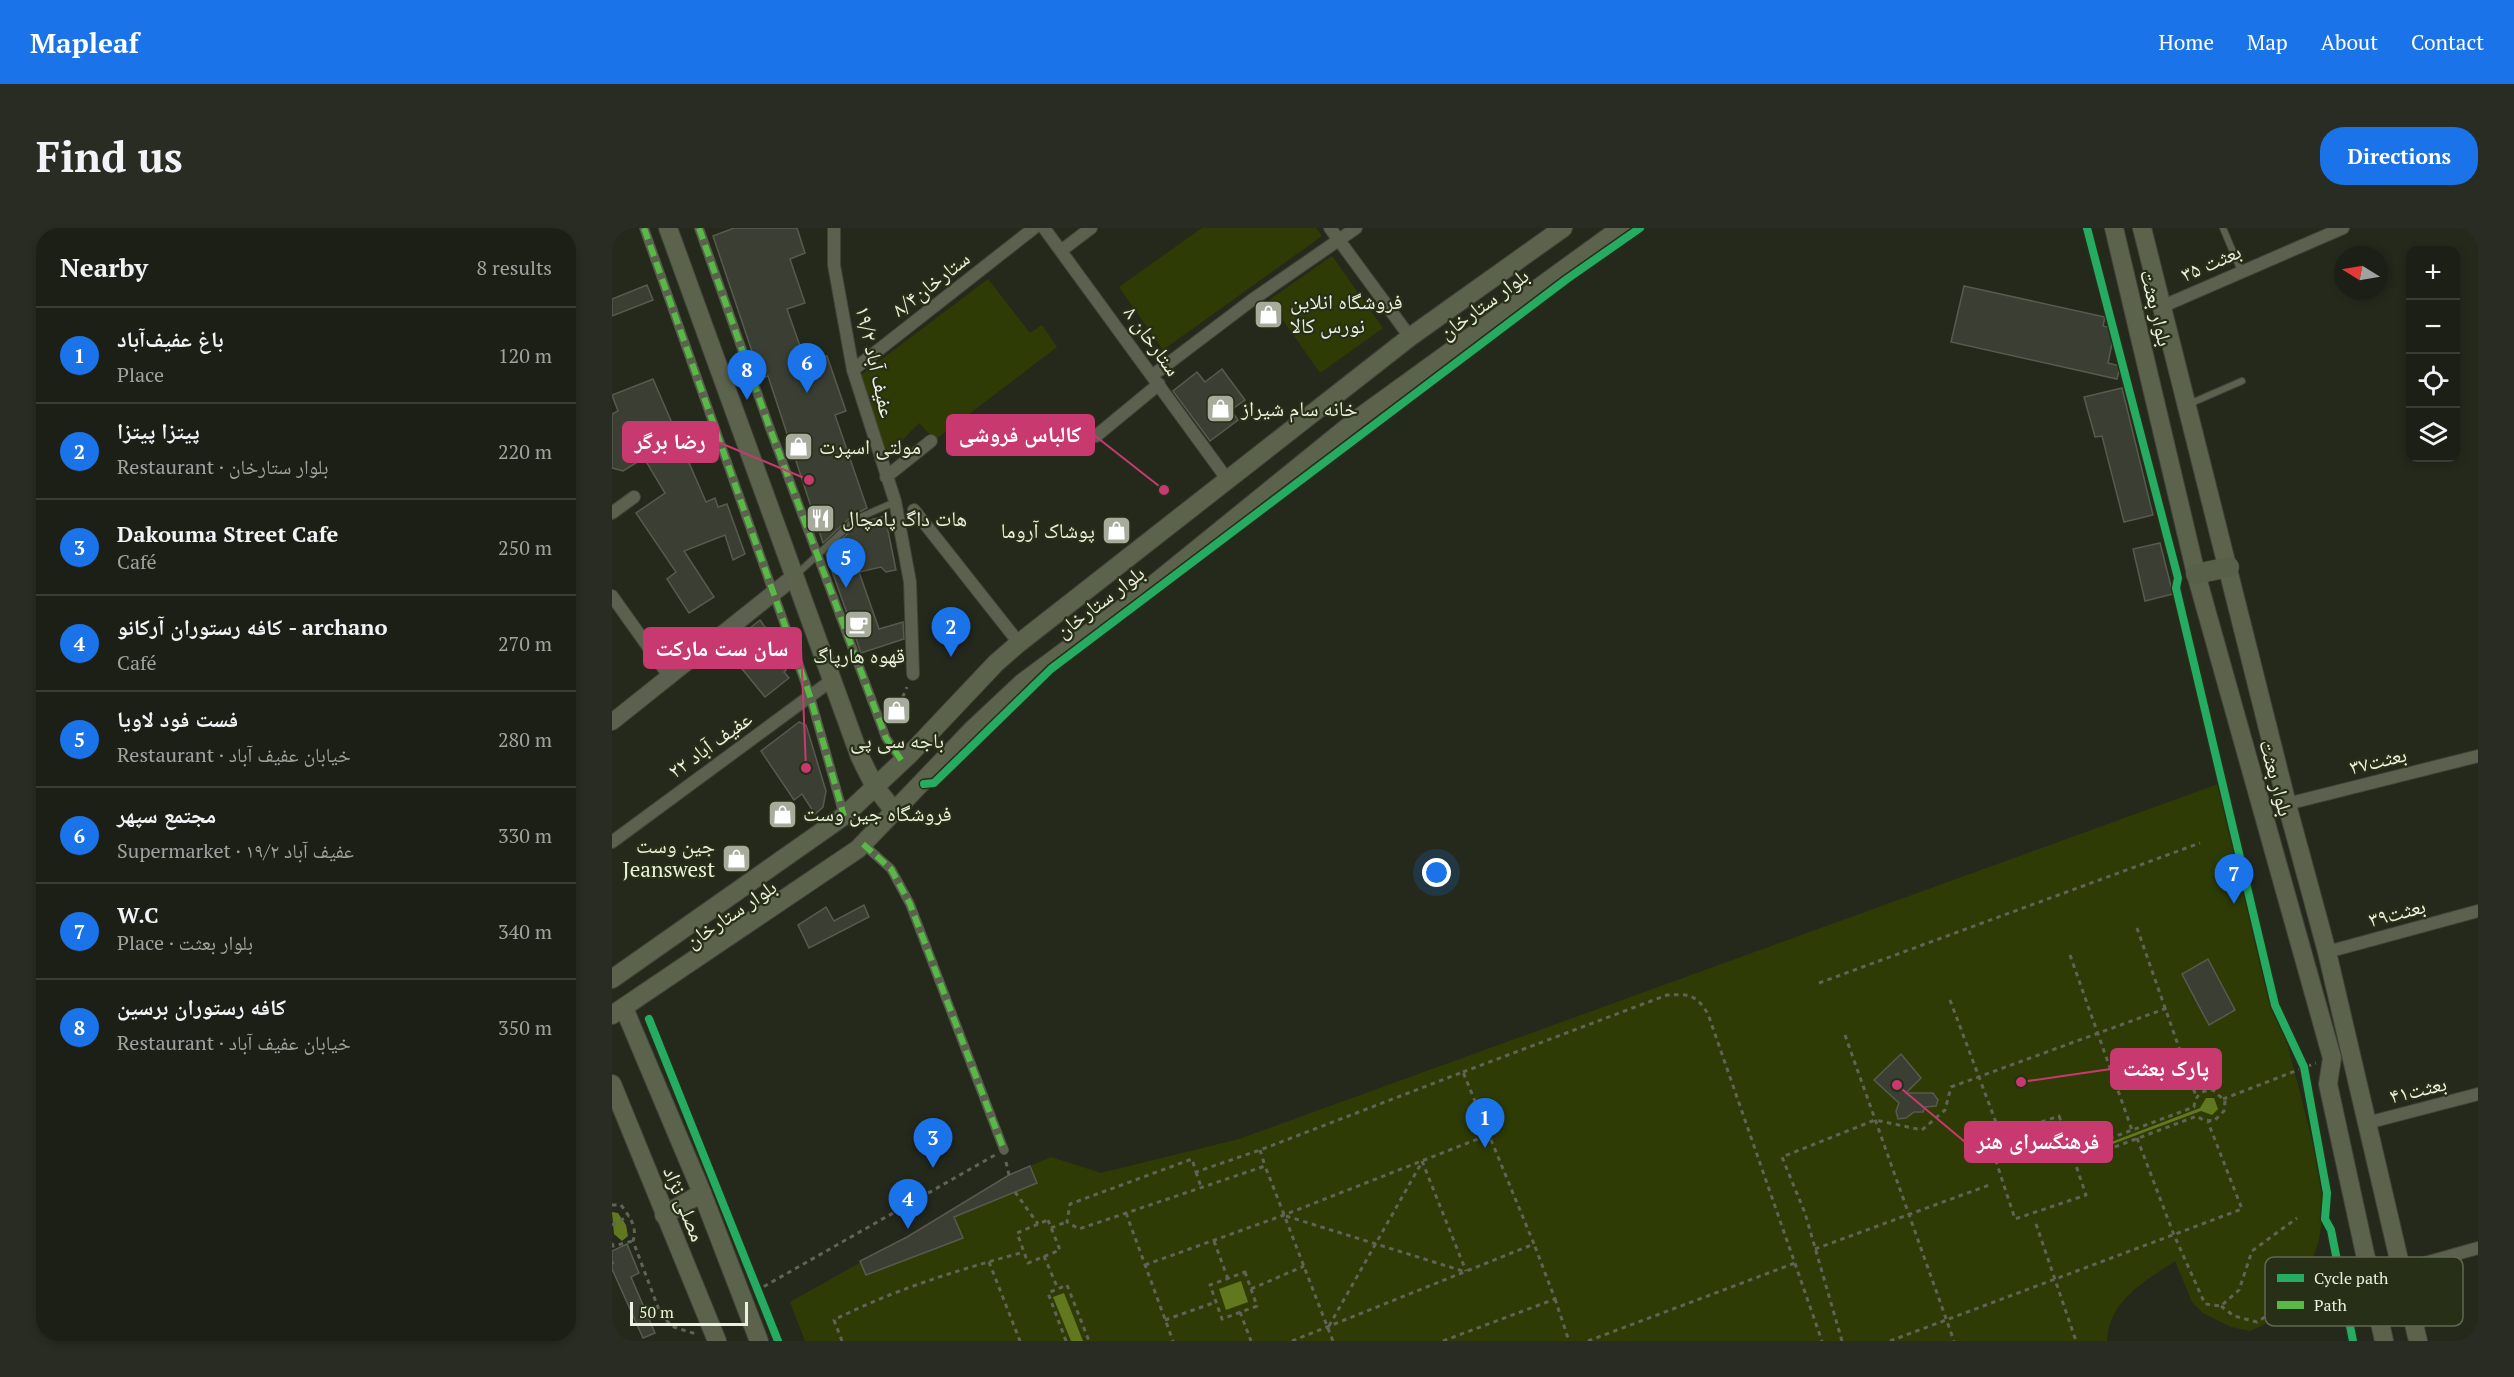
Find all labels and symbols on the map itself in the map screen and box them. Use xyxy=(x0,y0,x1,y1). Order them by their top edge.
street label: ۳۵ بعثت xyxy=(2176,236,2245,288)
street label: ستارخان۸/۴ xyxy=(886,244,975,323)
north arrow xyxy=(2334,246,2388,300)
street label: بلوار ستارخان xyxy=(1433,261,1534,345)
street label: بلوار بعثت xyxy=(2134,266,2180,349)
place label: فروشگاه انلاین نورس کالا xyxy=(1290,287,1403,339)
shop icon: فروشگاه انلاین نورس کالا xyxy=(1253,298,1285,330)
street label: ستارخان ۸ xyxy=(1118,300,1188,381)
street label: عفیف آباد ۱۹/۲ xyxy=(850,303,903,421)
pin: 6 xyxy=(788,344,826,393)
pin: 8 xyxy=(728,350,766,400)
shop icon: خانه سام شیراز xyxy=(1204,393,1236,425)
place label: خانه سام شیراز xyxy=(1240,394,1358,423)
callout: کالباس فروشی xyxy=(947,415,1094,455)
text: کالباس فروشی xyxy=(959,419,1082,448)
callout: رضا برگر xyxy=(623,422,718,462)
text: رضا برگر xyxy=(633,426,706,455)
shop icon: مولتی اسپرت xyxy=(782,431,814,463)
place label: مولتی اسپرت xyxy=(819,432,921,460)
restaurant icon: هات داگ پامچال xyxy=(805,503,837,535)
place label: هات داگ پامچال xyxy=(842,504,967,532)
shop icon: پوشاک آروما xyxy=(1100,515,1132,547)
place label: پوشاک آروما xyxy=(1001,516,1095,544)
pin: 5 xyxy=(826,538,866,588)
street label: بلوار ستارخان xyxy=(1049,559,1150,644)
pin: 2 xyxy=(932,608,970,657)
cafe icon: قهوه هارپاگ xyxy=(843,609,875,641)
callout: سان ست مارکت xyxy=(644,628,801,668)
text: سان ست مارکت xyxy=(655,633,789,662)
place label: قهوه هارپاگ xyxy=(813,641,905,669)
shop icon: باجه سی پی xyxy=(881,694,913,726)
street label: عفیف آباد ۲۲ xyxy=(662,704,757,784)
place label: باجه سی پی xyxy=(850,726,944,754)
street label: بلوار بعثت xyxy=(2253,736,2301,819)
street label: بعثت۳۷ xyxy=(2346,739,2409,781)
shop icon: فروشگاه جین وست xyxy=(766,798,798,830)
place label: فروشگاه جین وست xyxy=(803,799,952,827)
place label: جین وست Jeanswest xyxy=(623,831,715,883)
shop icon: جین وست Jeanswest xyxy=(720,842,752,874)
pin: 7 xyxy=(2214,854,2254,904)
your location xyxy=(1422,858,1451,887)
street label: بلوار ستارخان xyxy=(679,872,782,954)
street label: بعثت۳۹ xyxy=(2365,891,2428,933)
callout: پارک بعثت xyxy=(2111,1049,2221,1089)
text: پارک بعثت xyxy=(2123,1053,2209,1082)
street label: بعثت۴۱ xyxy=(2386,1068,2449,1110)
pin: 1 xyxy=(1466,1098,1504,1148)
pin: 3 xyxy=(914,1118,952,1168)
callout: فرهنگسرای هنر xyxy=(1965,1122,2112,1162)
text: فرهنگسرای هنر xyxy=(1976,1126,2099,1155)
street label: مصلی نژاد xyxy=(657,1162,713,1245)
pin: 4 xyxy=(888,1180,928,1229)
legend xyxy=(2265,1257,2463,1326)
text: Cycle path xyxy=(2314,1267,2389,1289)
text: Path xyxy=(2314,1294,2348,1316)
scale bar xyxy=(630,1299,748,1326)

